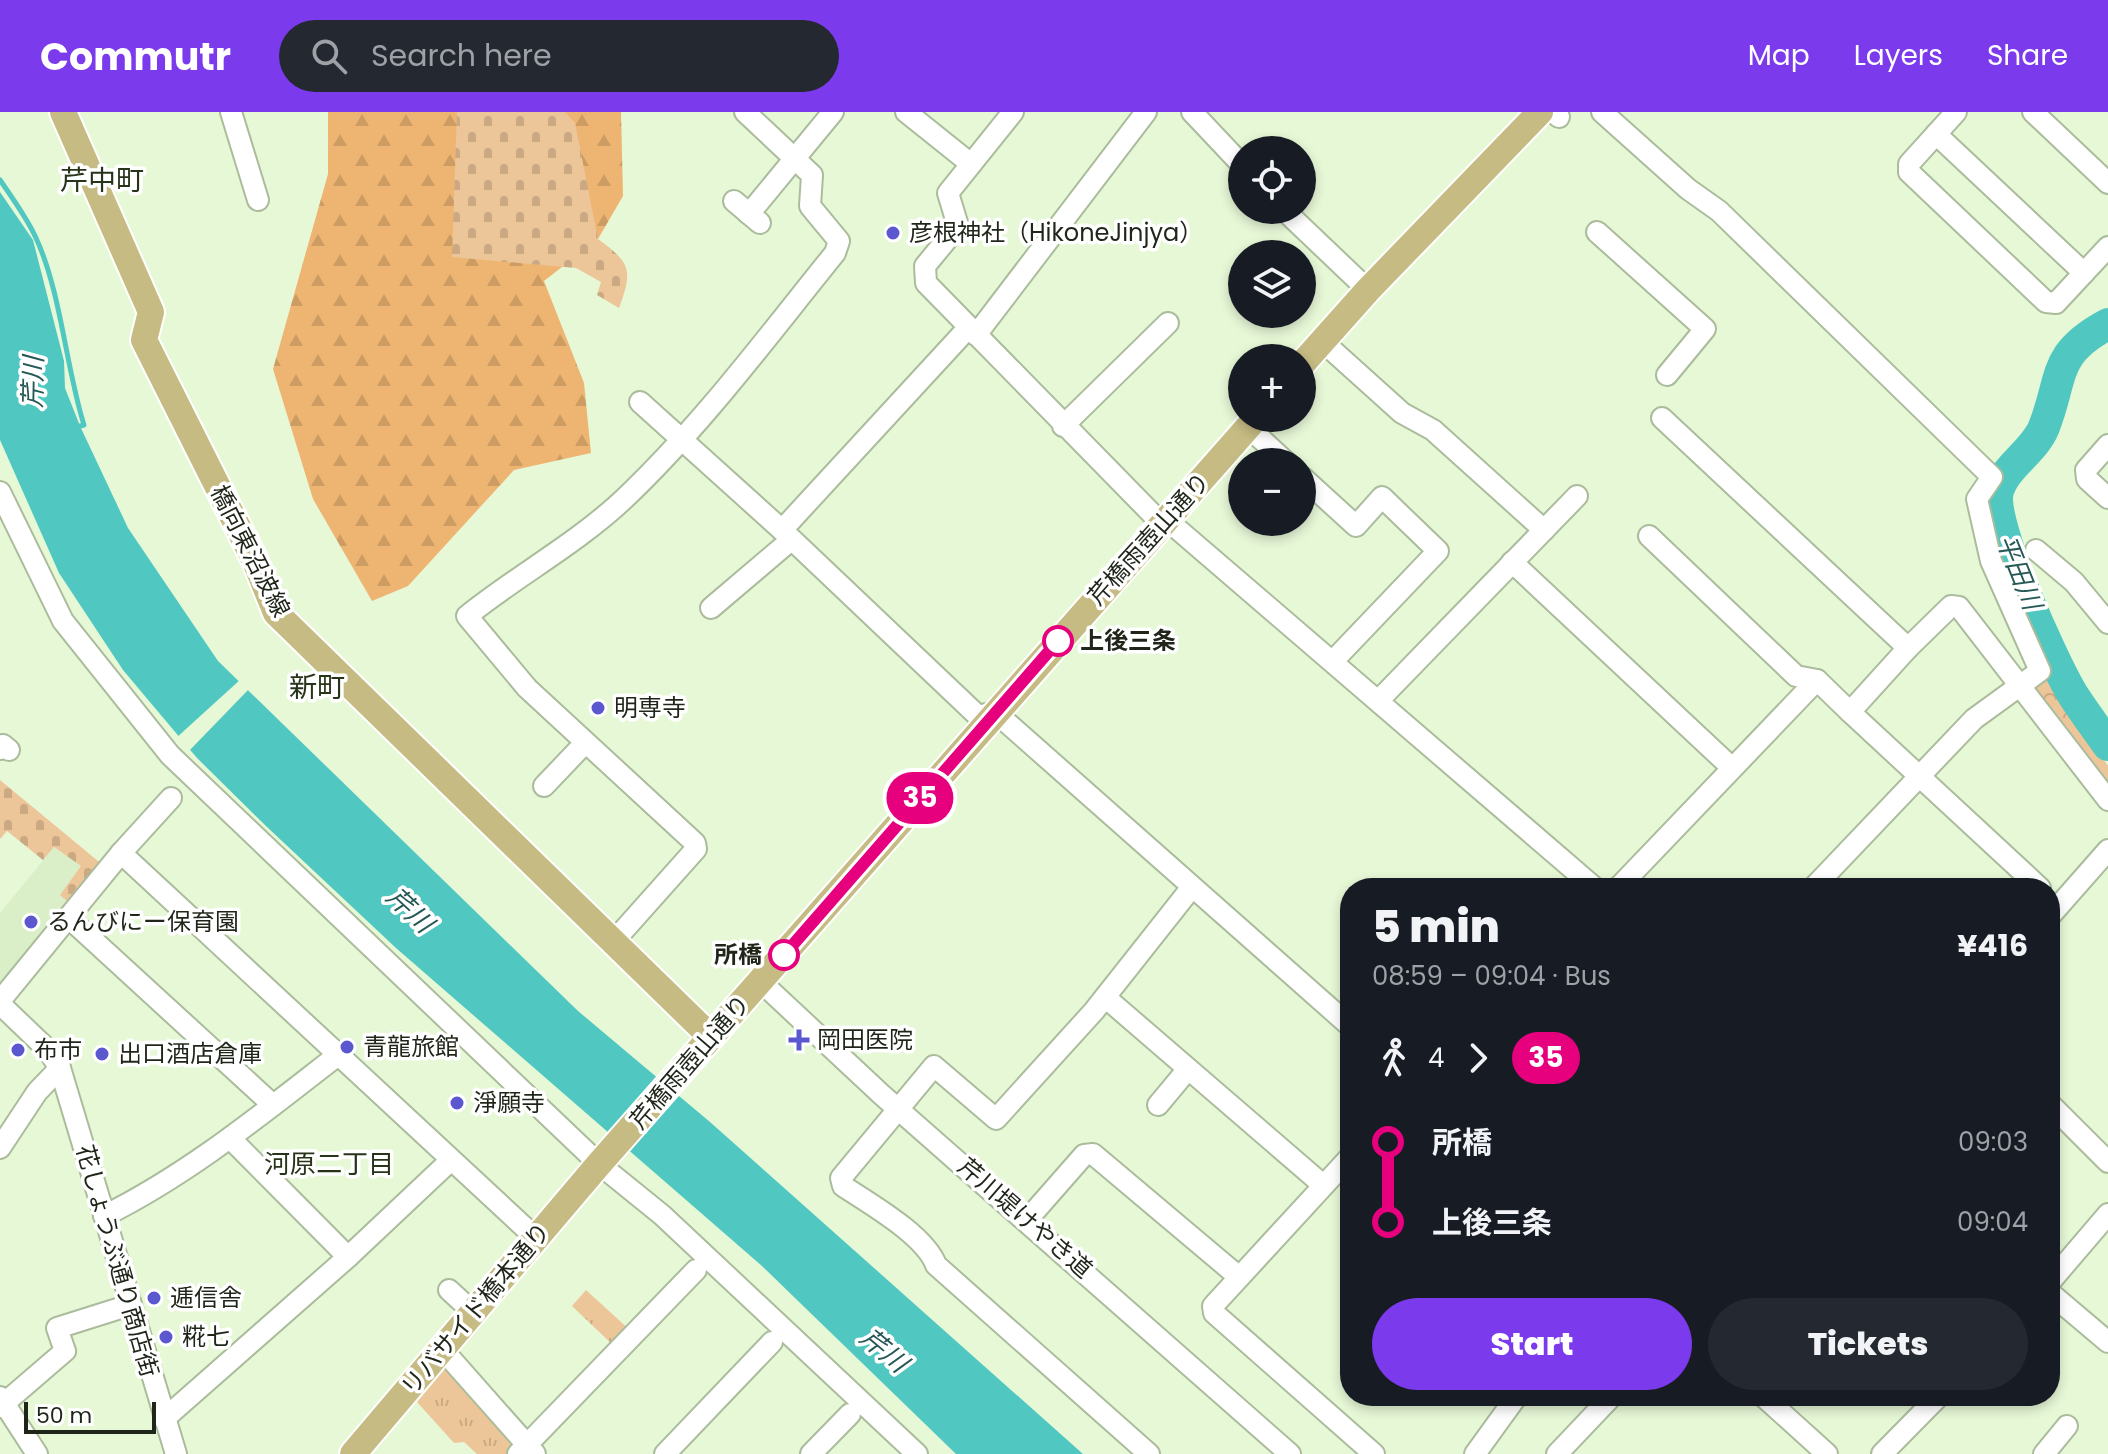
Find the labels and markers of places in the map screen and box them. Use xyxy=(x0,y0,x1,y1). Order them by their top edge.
place label: 彦根神社（HikoneJinjya） xyxy=(909,216,1203,249)
marker: 彦根神社（HikoneJinjya） xyxy=(884,224,902,242)
place label: 上後三条 xyxy=(1080,624,1176,657)
marker: 上後三条 xyxy=(1043,626,1073,656)
place label: 明専寺 xyxy=(614,691,686,724)
marker: 明専寺 xyxy=(589,699,607,717)
place label: るんびにー保育園 xyxy=(47,905,239,938)
marker: るんびにー保育園 xyxy=(22,913,40,931)
place label: 所橋 xyxy=(714,938,762,971)
marker: 所橋 xyxy=(769,940,799,970)
place label: 岡田医院 xyxy=(817,1023,913,1056)
marker: 岡田医院 xyxy=(788,1029,810,1051)
place label: 青龍旅館 xyxy=(363,1030,459,1063)
place label: 布市 xyxy=(34,1033,82,1066)
place label: 出口酒店倉庫 xyxy=(118,1037,262,1070)
marker: 青龍旅館 xyxy=(338,1038,356,1056)
marker: 布市 xyxy=(9,1041,27,1059)
marker: 出口酒店倉庫 xyxy=(93,1045,111,1063)
place label: 淨願寺 xyxy=(473,1086,545,1119)
marker: 淨願寺 xyxy=(448,1094,466,1112)
place label: 逓信舎 xyxy=(170,1281,242,1314)
marker: 逓信舎 xyxy=(145,1289,163,1307)
place label: 糀七 xyxy=(182,1320,230,1353)
marker: 糀七 xyxy=(157,1328,175,1346)

